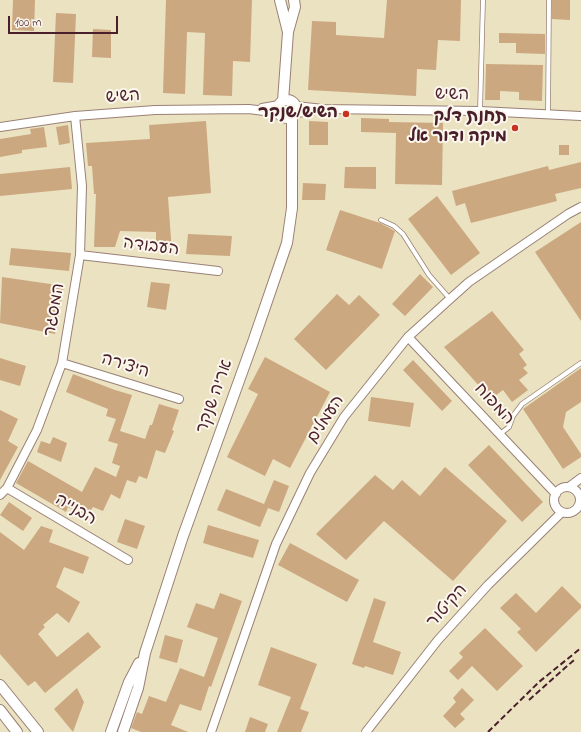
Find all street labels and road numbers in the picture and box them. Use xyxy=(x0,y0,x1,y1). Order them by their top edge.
street label: השיש xyxy=(435,86,469,106)
street label: השיש xyxy=(105,87,141,109)
street label: העבודה xyxy=(122,234,180,262)
street label: המסגר xyxy=(41,282,71,338)
street label: היצירה xyxy=(98,350,152,384)
street label: אריה שנקר xyxy=(193,357,239,437)
street label: המפוח xyxy=(469,380,517,430)
street label: העמלים xyxy=(304,392,350,448)
street label: הבנייה xyxy=(50,491,100,531)
street label: הקיטור xyxy=(423,581,473,633)

